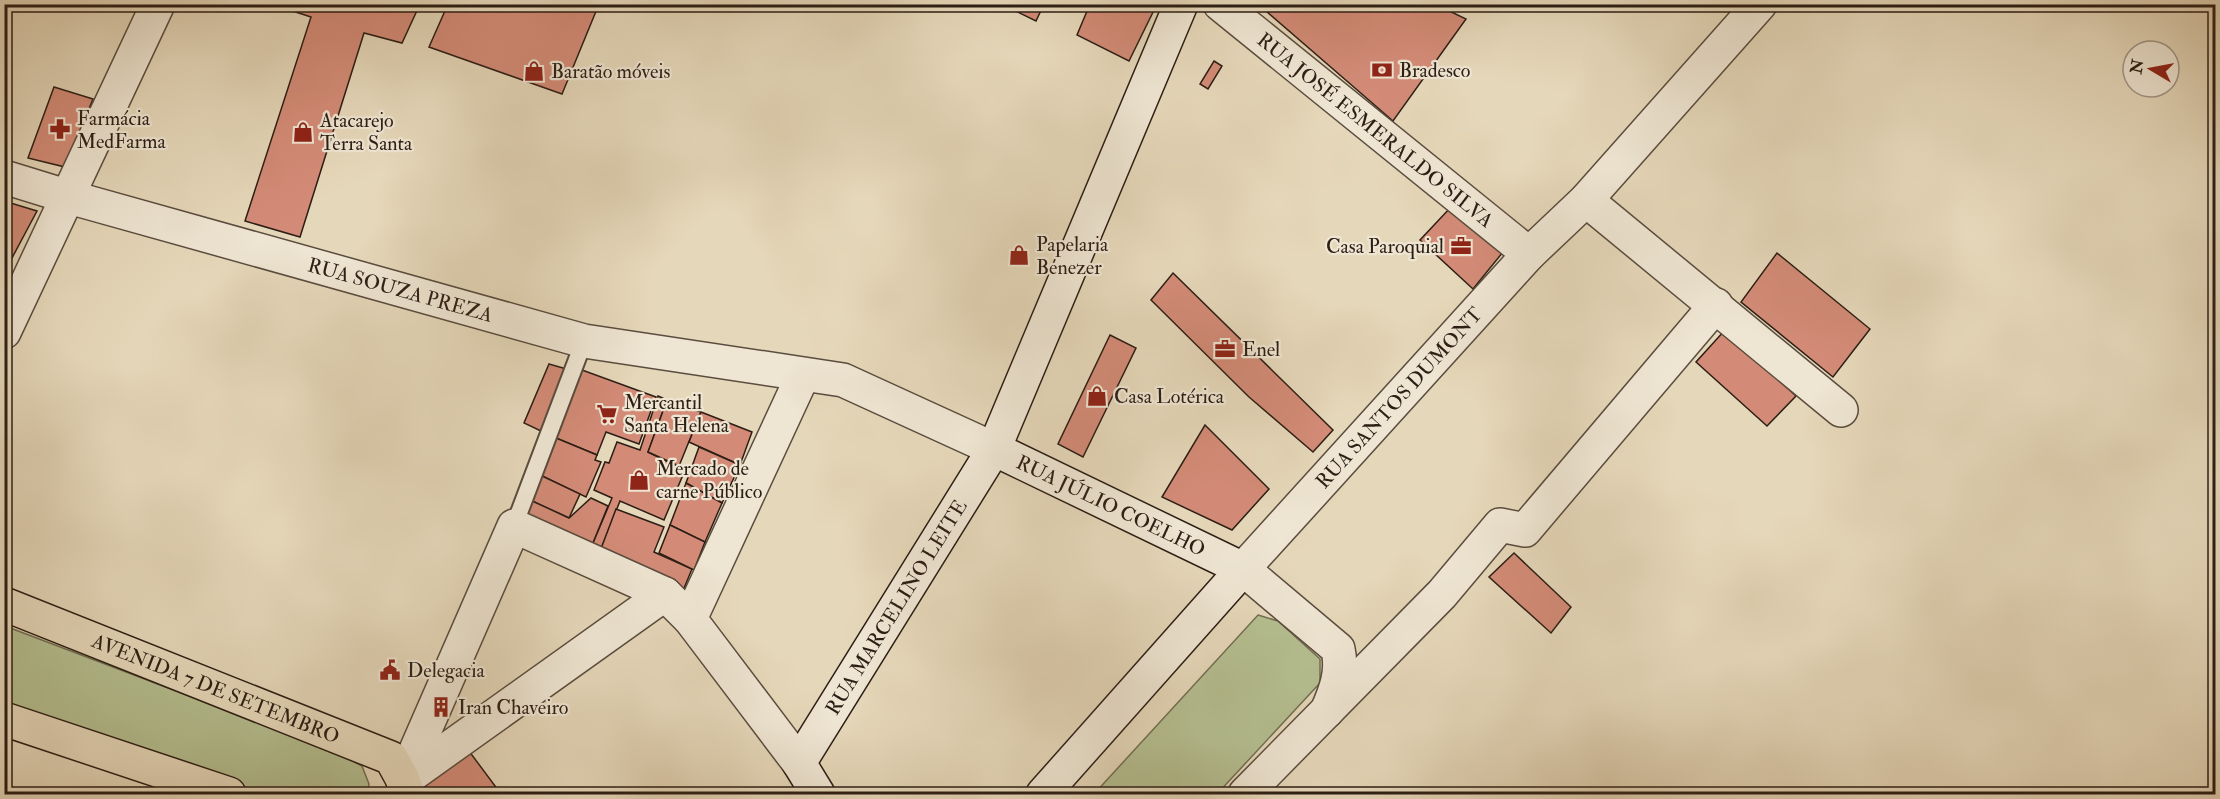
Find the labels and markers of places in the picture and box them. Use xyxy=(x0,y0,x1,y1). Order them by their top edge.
bank icon: Bradesco xyxy=(1370,58,1394,82)
place label: Bradesco xyxy=(1399,58,1470,83)
shop icon: Baratão móveis xyxy=(522,59,546,83)
place label: Baratão móveis xyxy=(551,59,671,84)
place label: Farmácia MedFarma xyxy=(77,106,166,154)
place label: Atacarejo Terra Santa xyxy=(319,108,413,156)
pharmacy icon: Farmácia MedFarma xyxy=(48,117,72,141)
shop icon: Atacarejo Terra Santa xyxy=(291,120,315,144)
place label: Papelaria Benezer xyxy=(1036,232,1109,280)
place label: Casa Paroquial xyxy=(1326,234,1444,259)
office icon: Casa Paroquial xyxy=(1449,234,1473,258)
shop icon: Papelaria Benezer xyxy=(1007,243,1031,267)
office icon: Enel xyxy=(1213,337,1237,361)
place label: Enel xyxy=(1242,337,1280,362)
shop icon: Casa Lotérica xyxy=(1085,384,1109,408)
place label: Casa Lotérica xyxy=(1114,384,1225,409)
place label: Mercantil Santa Helena xyxy=(624,390,730,438)
supermarket icon: Mercantil Santa Helena xyxy=(595,402,619,426)
place label: Mercado de carne Público xyxy=(656,456,762,504)
shop icon: Mercado de carne Público xyxy=(627,468,651,492)
public building icon: Delegacia xyxy=(378,658,402,682)
place label: Delegacia xyxy=(407,658,486,683)
building icon: Iran Chaveiro xyxy=(429,695,453,719)
place label: Iran Chaveiro xyxy=(458,695,568,720)

